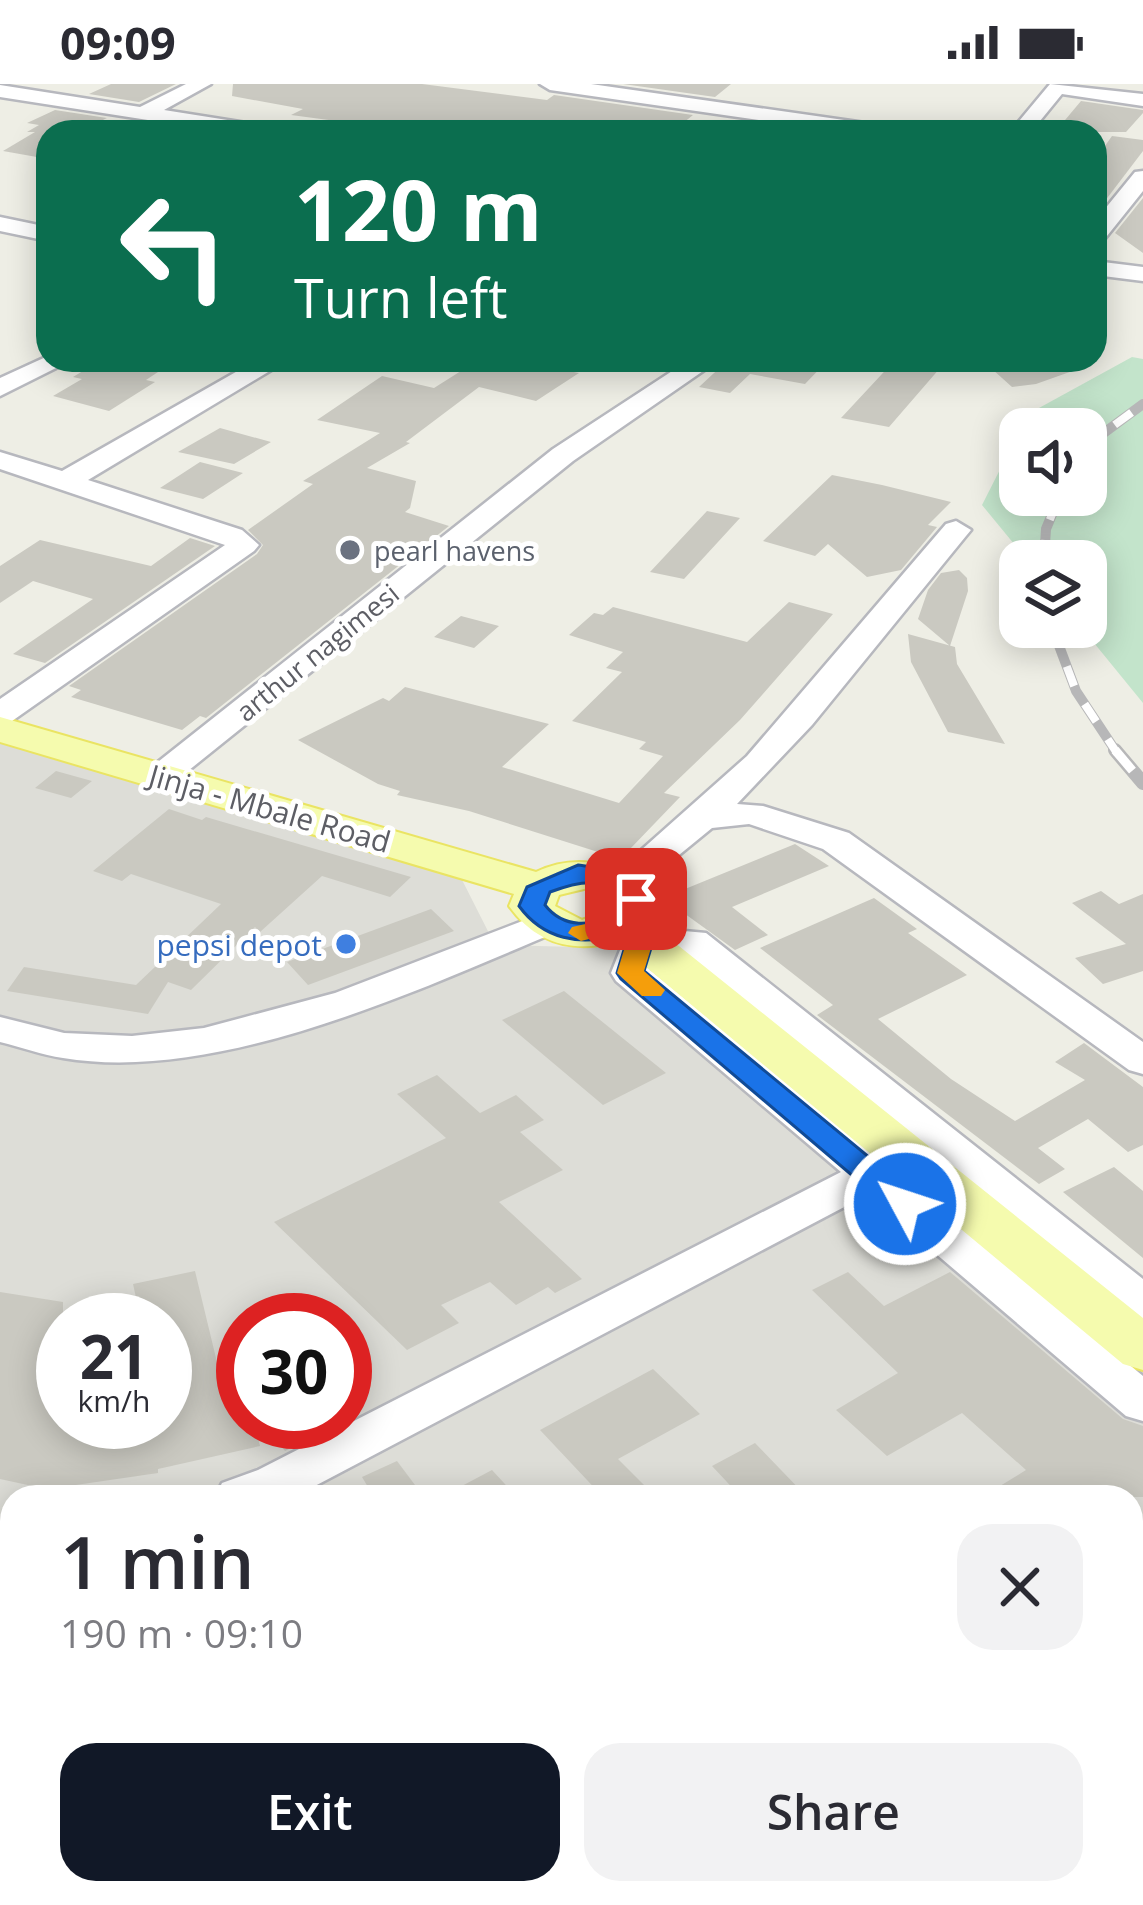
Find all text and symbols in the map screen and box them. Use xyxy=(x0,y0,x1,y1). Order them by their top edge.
text: 09:09 xyxy=(60,12,176,73)
text: 120 m xyxy=(294,151,542,266)
icon: left xyxy=(96,168,252,324)
text: Turn left xyxy=(294,260,507,334)
map controls xyxy=(999,408,1107,648)
button: sound xyxy=(999,408,1107,516)
place label: pearl havens xyxy=(374,532,535,569)
marker: pearl havens xyxy=(337,537,363,563)
button: layers xyxy=(999,540,1107,648)
street label: arthur nagimesi xyxy=(228,575,406,729)
street label: Jinja - Mbale Road xyxy=(142,753,395,862)
pin xyxy=(585,848,687,950)
icon: arrive xyxy=(603,866,669,932)
place label: pepsi depot xyxy=(156,924,322,965)
marker: pepsi depot xyxy=(333,931,359,957)
position arrow xyxy=(842,1141,968,1267)
speed limit sign: 30 xyxy=(216,1293,372,1449)
text: 21 xyxy=(80,1315,148,1397)
text: km/h xyxy=(78,1380,150,1421)
text: 1 min xyxy=(60,1512,254,1610)
button: close xyxy=(957,1524,1083,1650)
text: 190 m · 09:10 xyxy=(60,1606,303,1659)
button: Exit xyxy=(60,1743,560,1881)
button: Share xyxy=(584,1743,1083,1881)

